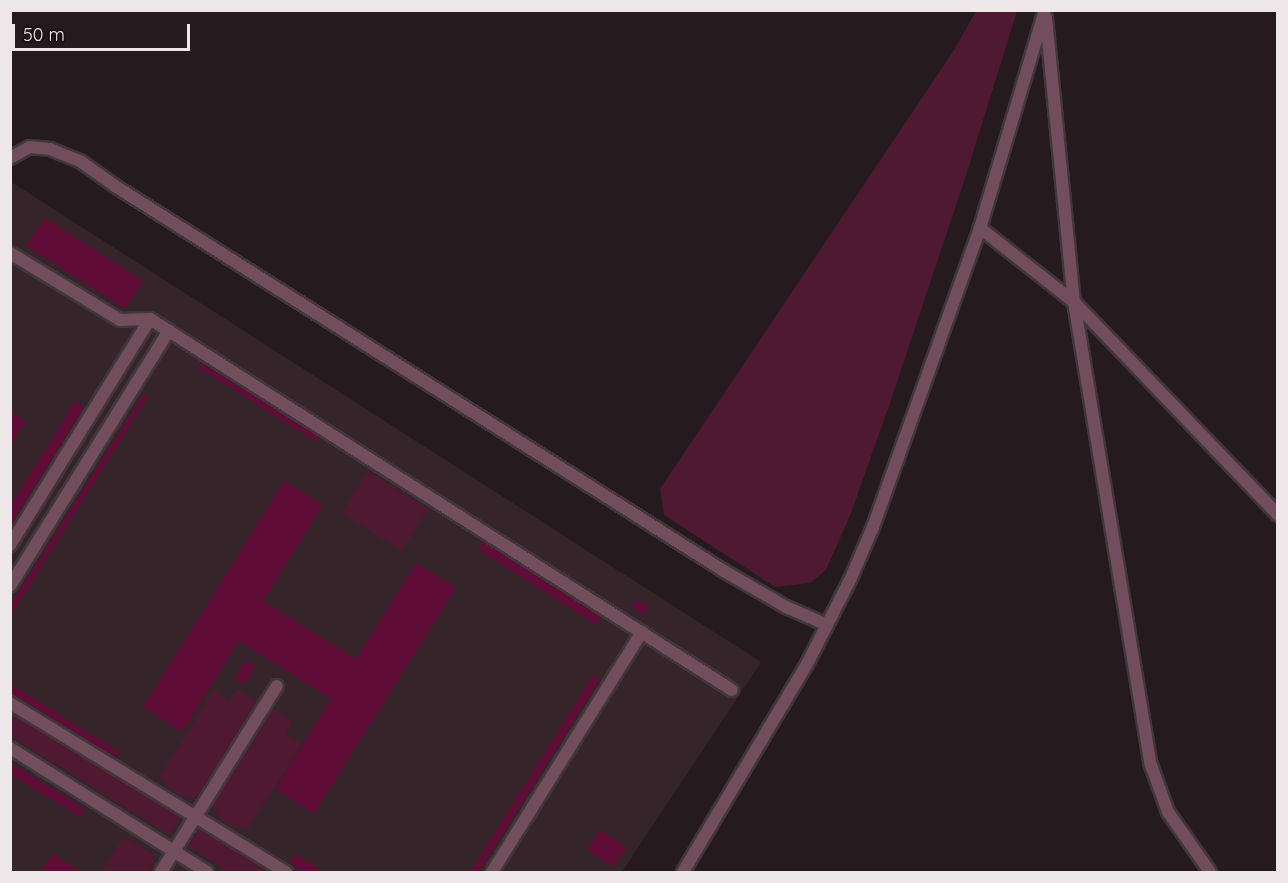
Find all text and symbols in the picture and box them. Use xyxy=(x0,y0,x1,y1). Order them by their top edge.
scale bar xyxy=(15,12,194,50)
text: 50 m xyxy=(23,23,65,46)

